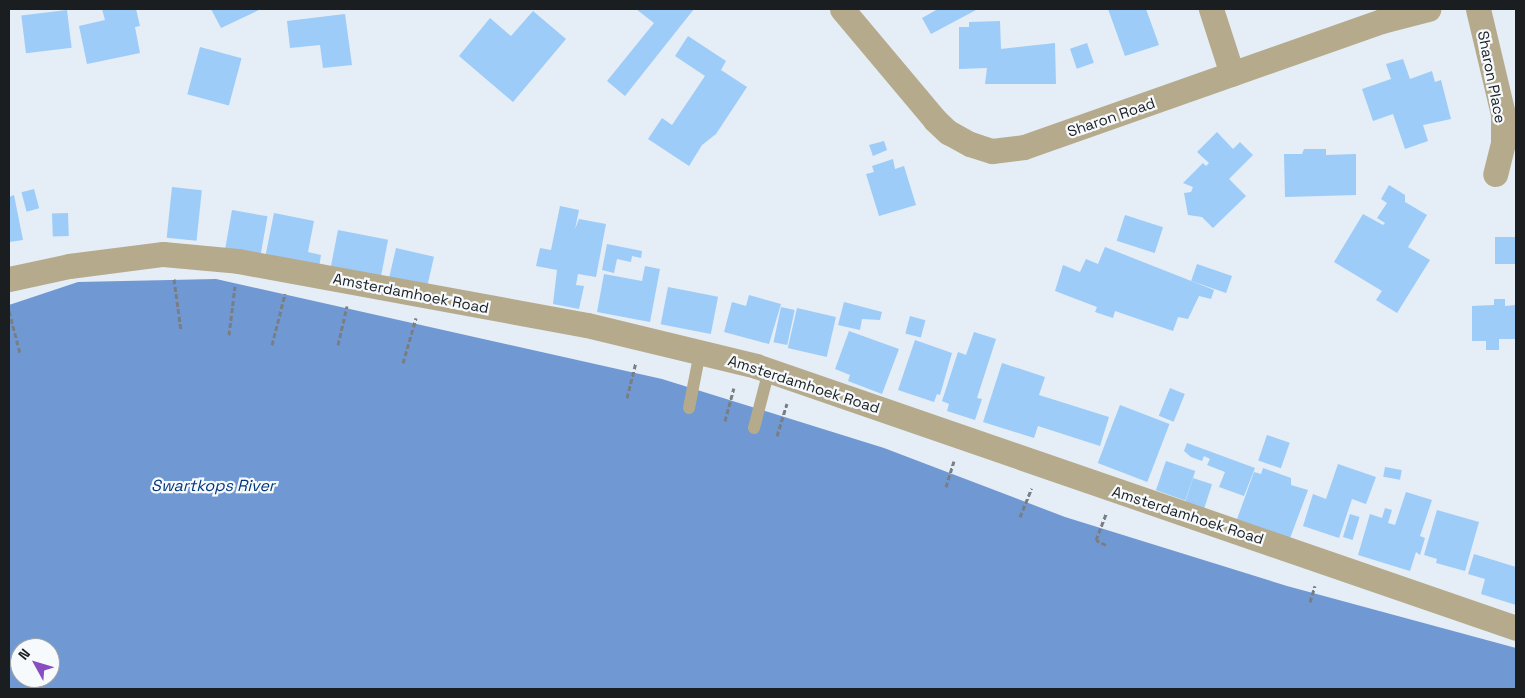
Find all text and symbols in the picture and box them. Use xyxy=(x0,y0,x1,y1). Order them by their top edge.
street label: Sharon Place xyxy=(1474,29,1510,125)
street label: Sharon Road xyxy=(1065,94,1157,140)
street label: Amsterdamhoek Road xyxy=(332,269,490,317)
street label: Amsterdamhoek Road xyxy=(726,351,882,417)
water label: Swartkops River xyxy=(151,476,275,496)
street label: Amsterdamhoek Road xyxy=(1110,482,1266,548)
north arrow xyxy=(10,638,60,688)
text: N xyxy=(14,645,34,664)

